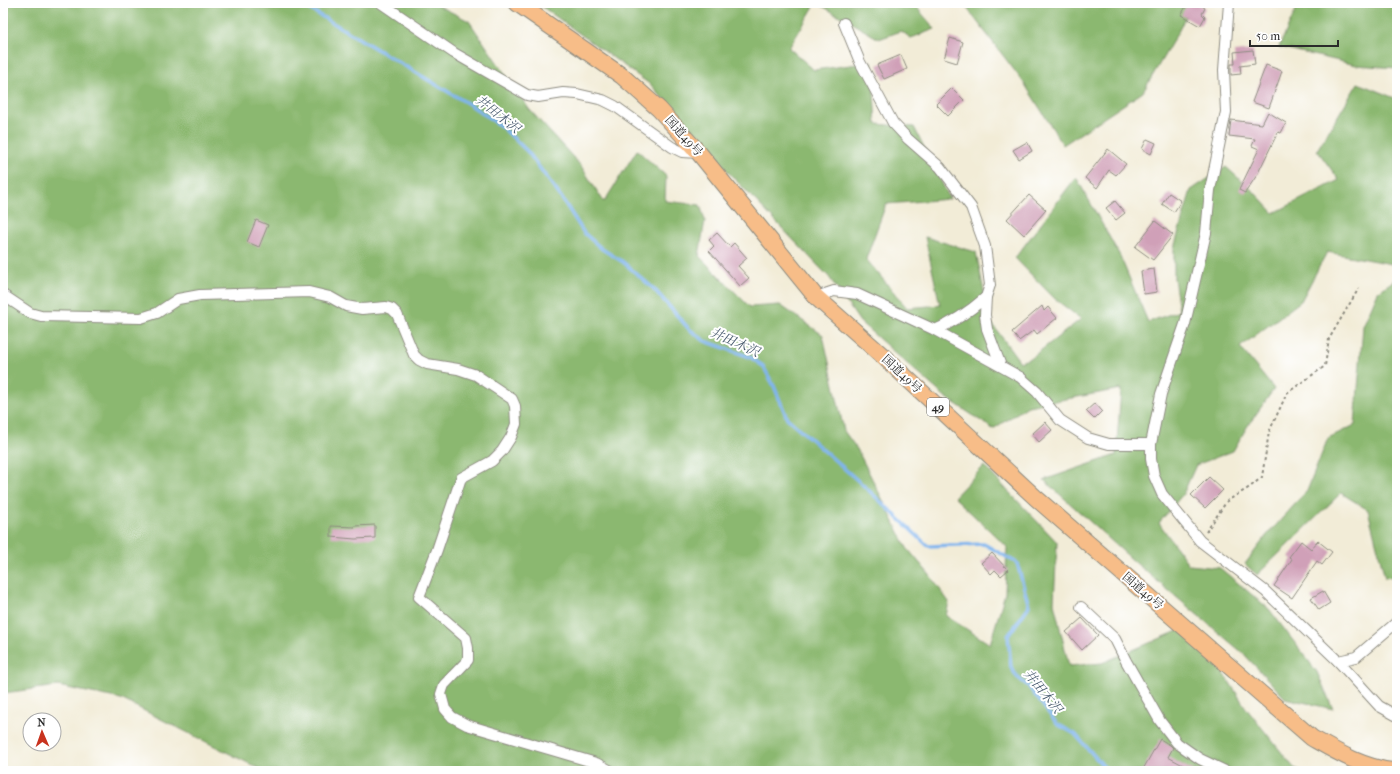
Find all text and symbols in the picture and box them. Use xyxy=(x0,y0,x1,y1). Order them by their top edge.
scale bar xyxy=(1250,22,1338,48)
text: 50 m xyxy=(1256,29,1280,43)
water label: 井田木沢 xyxy=(473,92,525,137)
street label: 国道49号 xyxy=(662,113,706,159)
water label: 井田木沢 xyxy=(708,325,764,360)
street label: 国道49号 xyxy=(879,352,925,396)
road number: 49 xyxy=(927,398,949,416)
street label: 国道49号 xyxy=(1120,570,1166,612)
water label: 井田木沢 xyxy=(1021,666,1066,717)
north arrow xyxy=(22,712,62,752)
text: N xyxy=(37,716,47,729)

